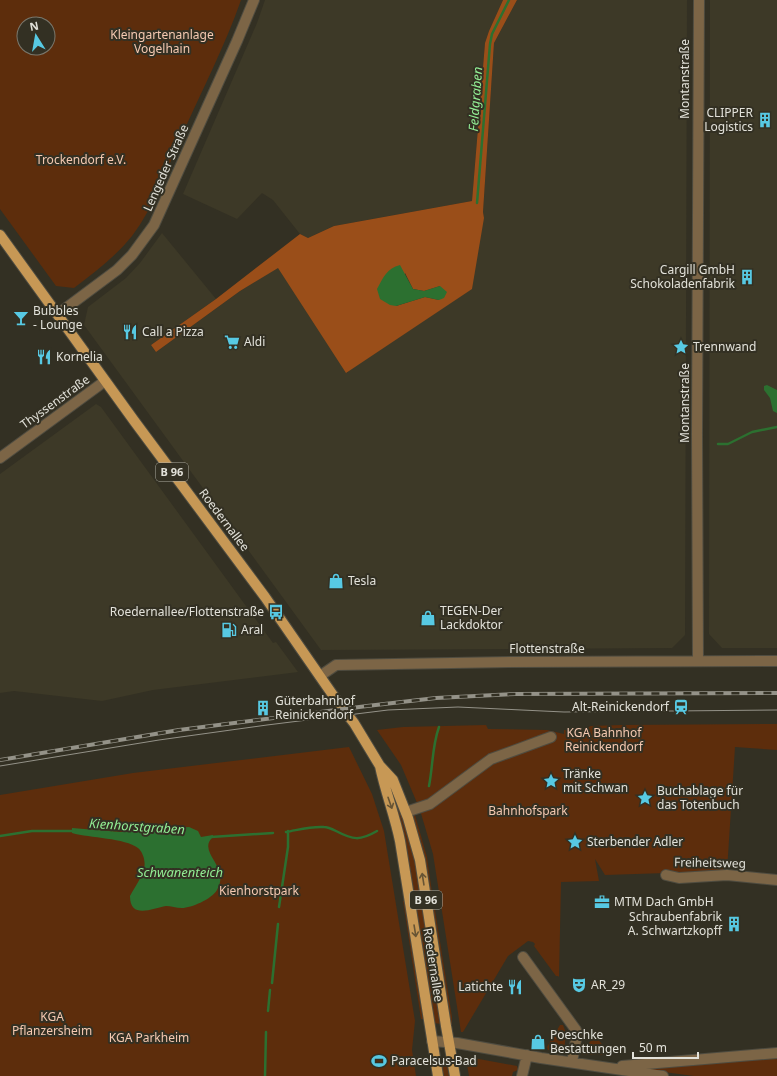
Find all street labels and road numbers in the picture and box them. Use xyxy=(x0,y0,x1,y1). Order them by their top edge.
street label: Montanstraße xyxy=(676,39,693,119)
street label: Lengeder Straße xyxy=(139,121,192,214)
street label: Montanstraße xyxy=(676,363,693,443)
street label: Thyssenstraße xyxy=(17,371,93,433)
road number: B 96 xyxy=(156,463,188,481)
street label: Roedernallee xyxy=(195,485,254,555)
street label: Flottenstraße xyxy=(509,640,585,657)
street label: Freiheitsweg xyxy=(674,853,746,872)
road number: B 96 xyxy=(410,891,442,909)
street label: Roedernallee xyxy=(419,927,448,1003)

